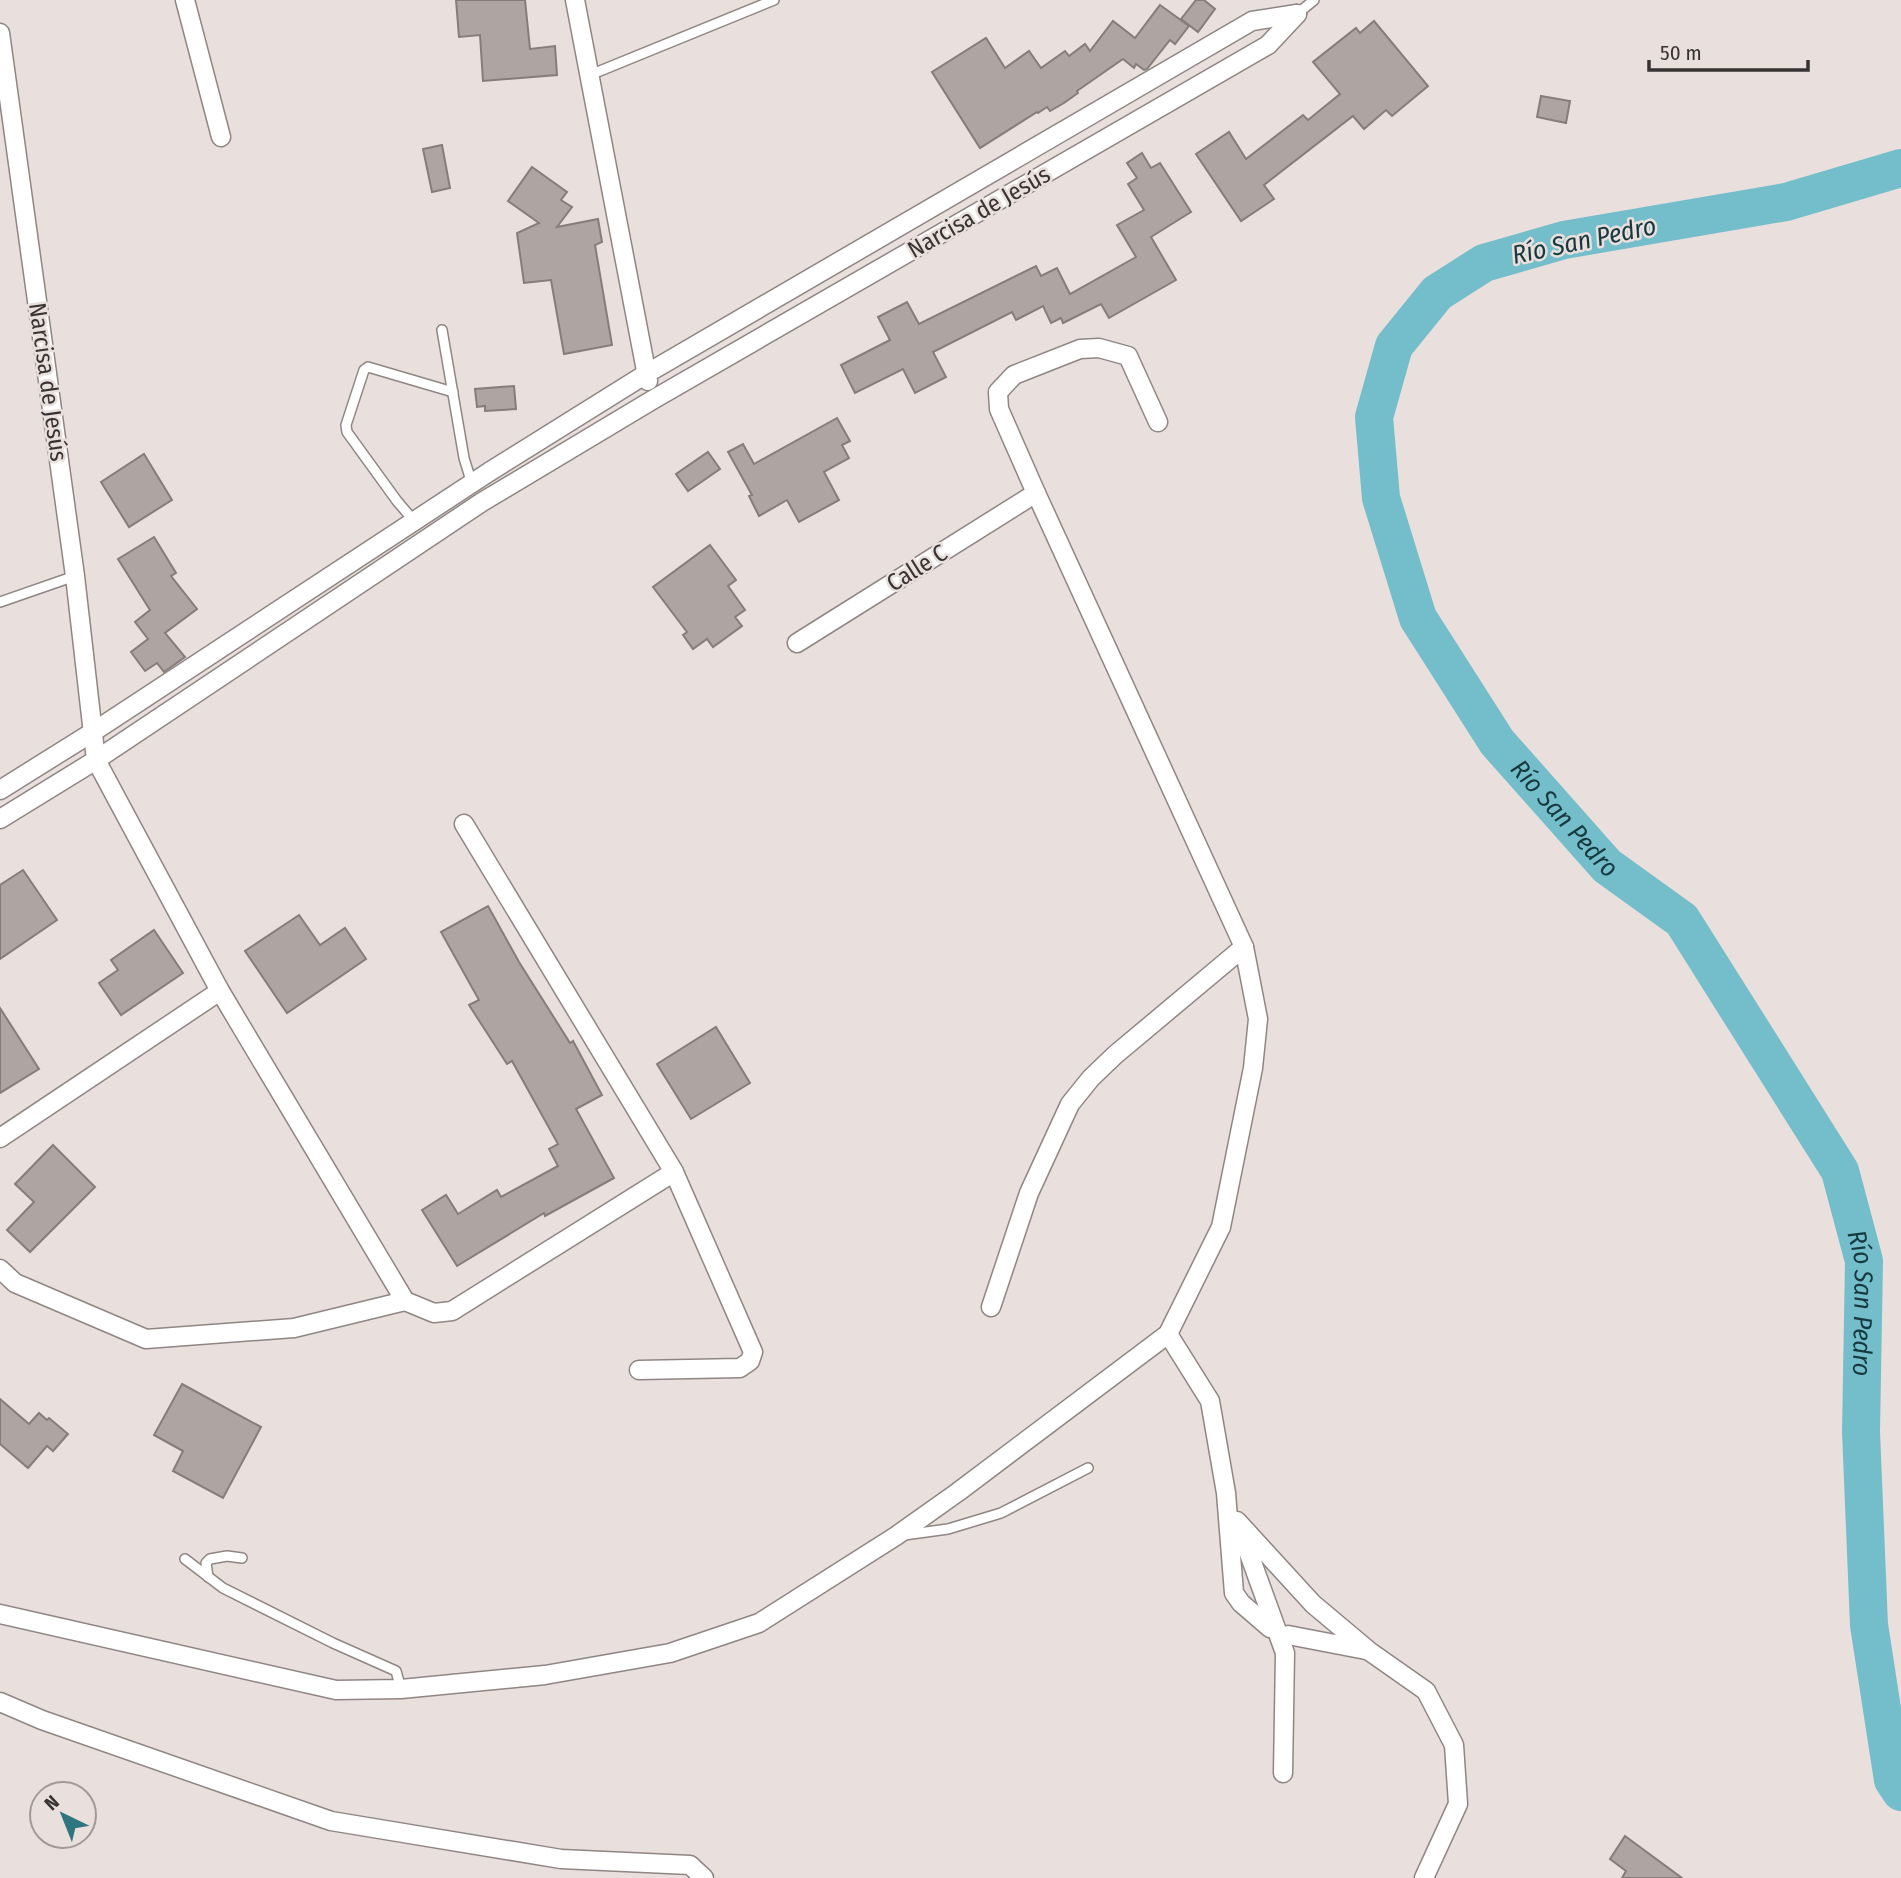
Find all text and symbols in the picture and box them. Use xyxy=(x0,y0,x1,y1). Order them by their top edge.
scale bar xyxy=(1649,28,1808,72)
text: 50 m xyxy=(1660,40,1702,66)
street label: Narcisa de Jesús xyxy=(903,160,1055,264)
water label: Río San Pedro xyxy=(1509,210,1659,271)
street label: Narcisa de Jesús xyxy=(23,301,73,463)
street label: Calle C xyxy=(882,539,952,597)
water label: Río San Pedro xyxy=(1504,753,1623,885)
water label: Río San Pedro xyxy=(1840,1227,1879,1377)
north arrow xyxy=(28,1780,98,1850)
text: N xyxy=(40,1791,64,1815)

